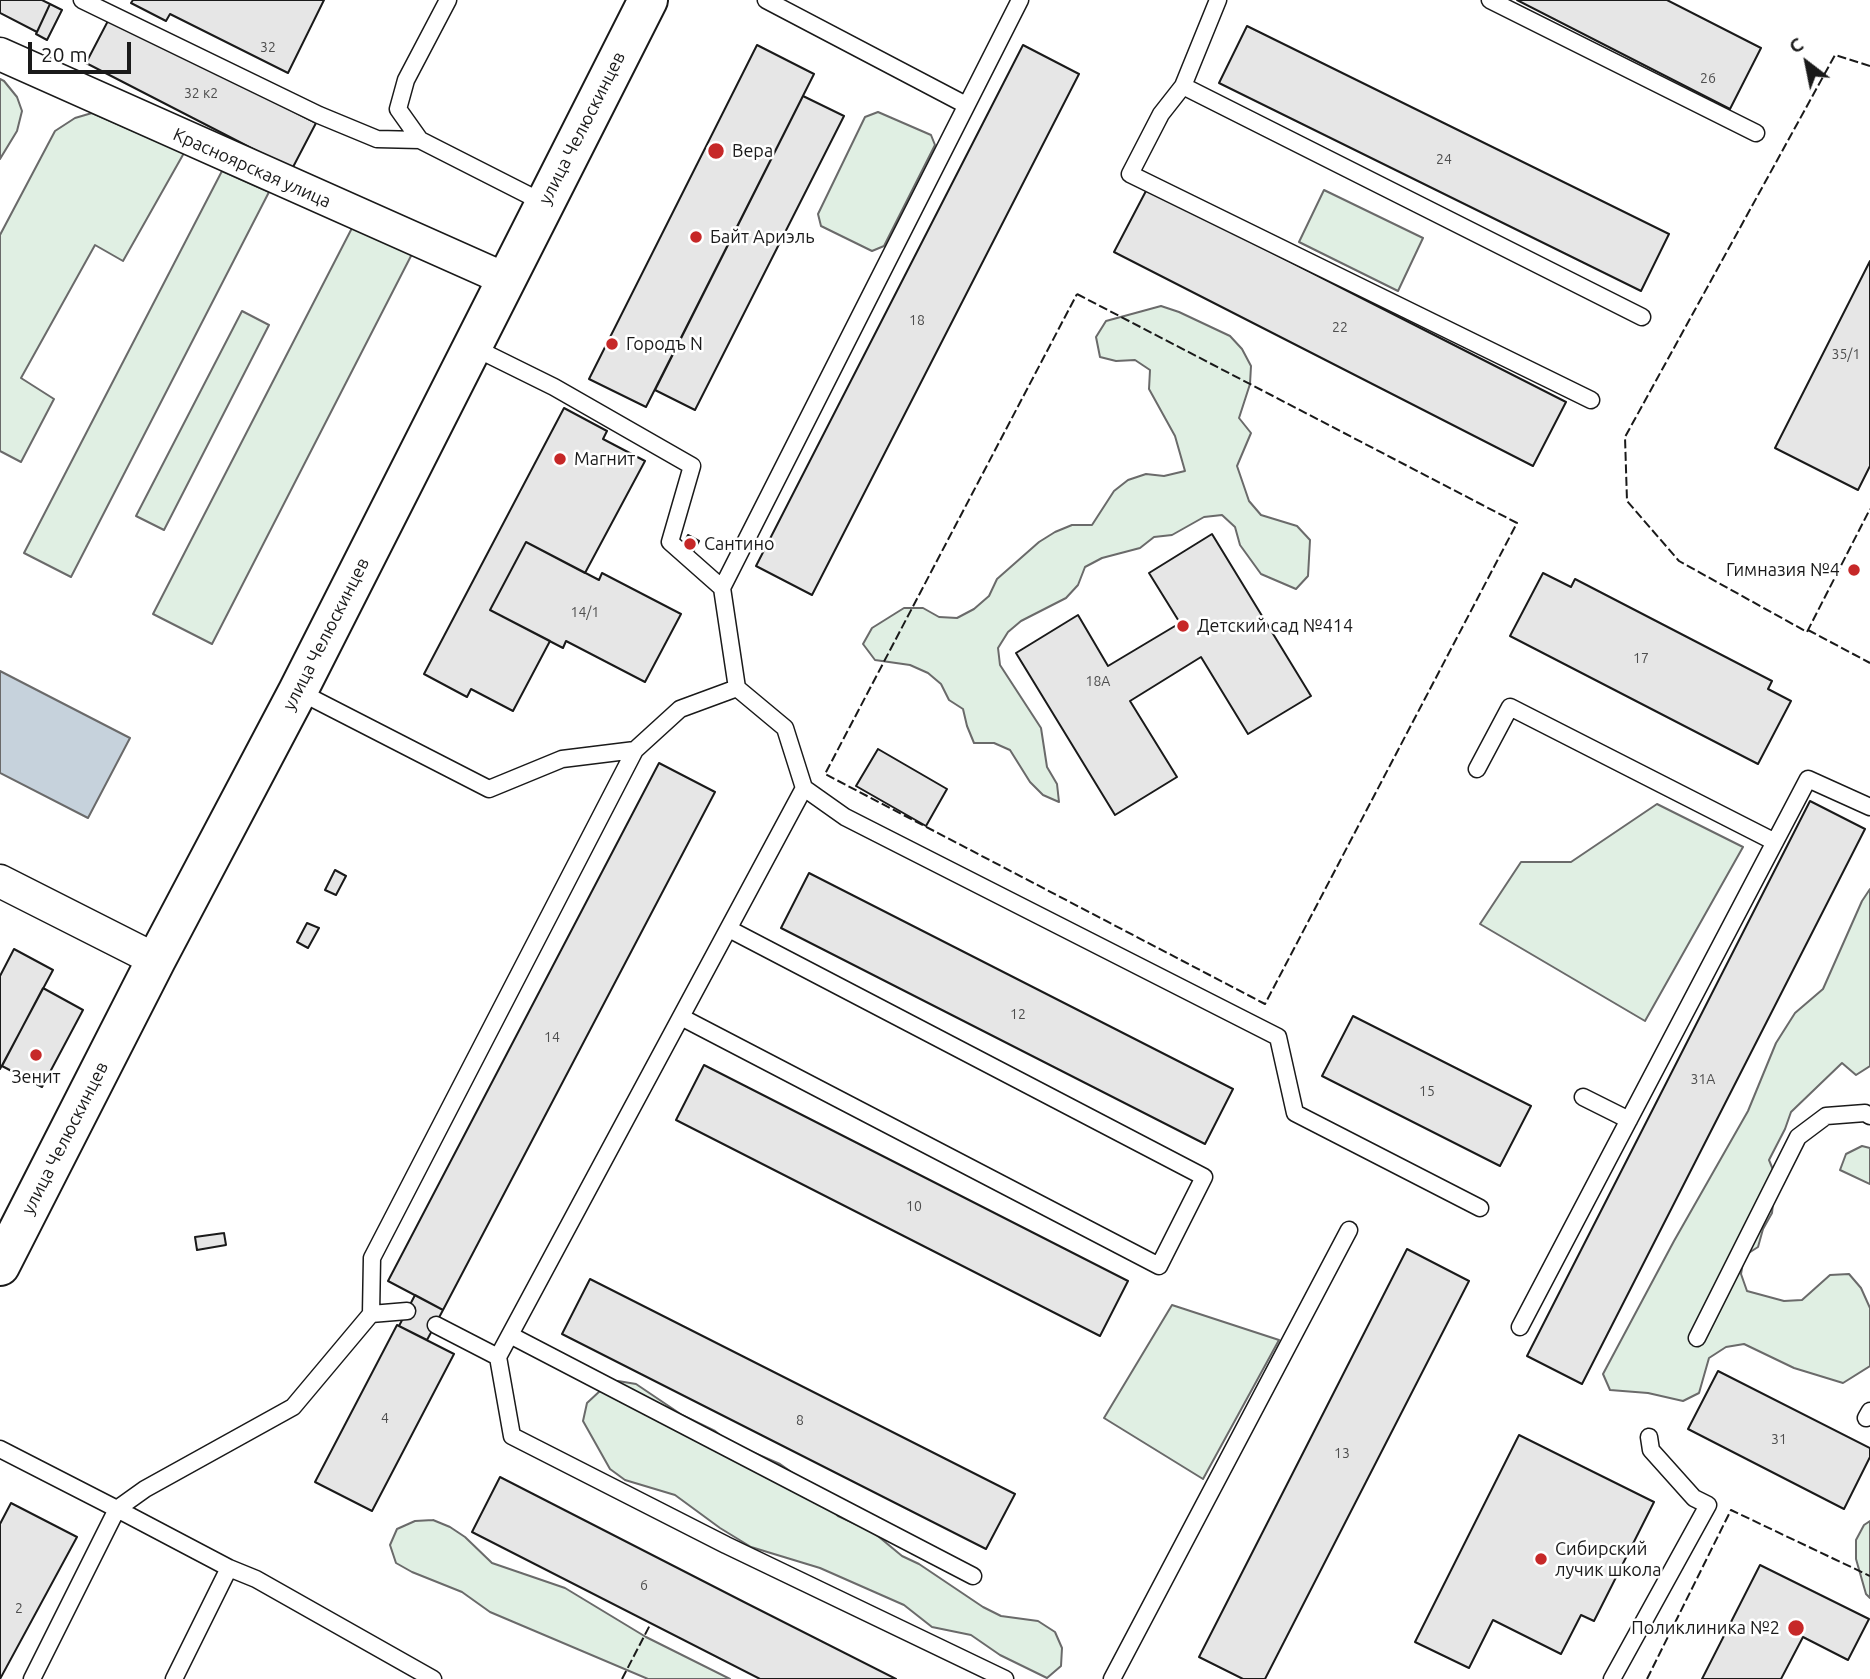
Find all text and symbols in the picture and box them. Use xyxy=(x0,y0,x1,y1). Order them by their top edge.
scale bar xyxy=(32,28,135,72)
north arrow xyxy=(1772,28,1842,98)
text: С xyxy=(1785,33,1807,58)
house number: 32 xyxy=(260,39,276,55)
text: 20 m xyxy=(41,42,88,66)
street label: улица Челюскинцев xyxy=(534,48,630,208)
house number: 26 xyxy=(1700,70,1716,86)
house number: 32 к2 xyxy=(184,85,218,101)
street label: Красноярская улица xyxy=(170,123,334,213)
place label: Вера xyxy=(732,140,773,162)
marker: Вера xyxy=(706,141,726,161)
house number: 24 xyxy=(1436,151,1452,167)
place label: Байт Ариэль xyxy=(710,226,815,248)
marker: Байт Ариэль xyxy=(688,229,704,245)
house number: 18 xyxy=(909,312,925,328)
house number: 22 xyxy=(1332,319,1348,335)
place label: Городъ N xyxy=(626,333,703,355)
marker: Городъ N xyxy=(604,336,620,352)
house number: 35/1 xyxy=(1832,346,1860,362)
place label: Магнит xyxy=(574,448,635,470)
marker: Магнит xyxy=(552,451,568,467)
place label: Сантино xyxy=(704,533,775,555)
marker: Сантино xyxy=(682,536,698,552)
street label: улица Челюскинцев xyxy=(278,554,374,714)
place label: Гимназия №4 xyxy=(1726,559,1840,581)
marker: Гимназия №4 xyxy=(1846,562,1862,578)
house number: 14/1 xyxy=(571,604,599,620)
place label: Детский сад №414 xyxy=(1197,615,1353,637)
marker: Детский сад №414 xyxy=(1175,618,1191,634)
house number: 17 xyxy=(1633,650,1649,666)
house number: 18А xyxy=(1086,673,1110,689)
house number: 12 xyxy=(1010,1006,1026,1022)
house number: 14 xyxy=(544,1029,560,1045)
marker: Зенит xyxy=(28,1047,44,1063)
street label: улица Челюскинцев xyxy=(17,1058,113,1218)
place label: Зенит xyxy=(11,1066,61,1088)
house number: 31А xyxy=(1691,1071,1715,1087)
house number: 15 xyxy=(1419,1083,1435,1099)
house number: 10 xyxy=(906,1198,922,1214)
house number: 4 xyxy=(381,1410,389,1426)
house number: 8 xyxy=(796,1412,804,1428)
house number: 31 xyxy=(1771,1431,1787,1447)
house number: 13 xyxy=(1334,1445,1350,1461)
place label: Сибирский лучик школа xyxy=(1555,1538,1662,1580)
marker: Сибирский лучик школа xyxy=(1533,1551,1549,1567)
house number: 6 xyxy=(640,1577,648,1593)
house number: 2 xyxy=(15,1600,23,1616)
place label: Поликлиника №2 xyxy=(1631,1617,1780,1639)
marker: Поликлиника №2 xyxy=(1786,1618,1806,1638)

